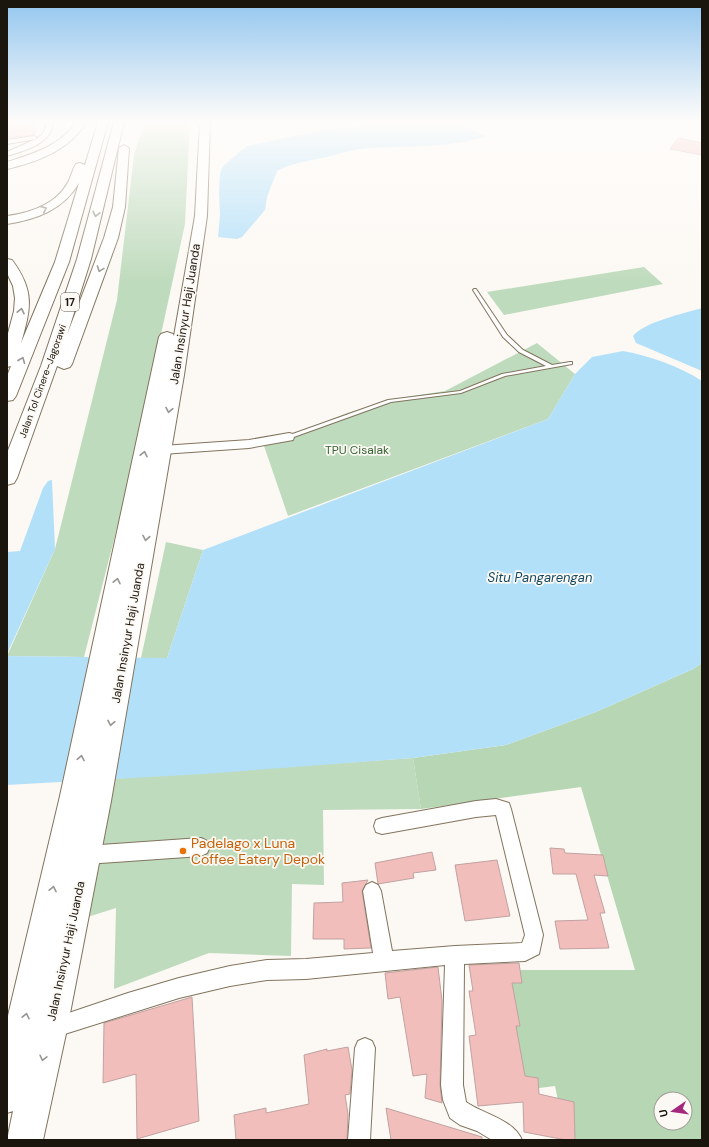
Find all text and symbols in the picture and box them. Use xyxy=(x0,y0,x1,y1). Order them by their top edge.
one-way arrow xyxy=(40,205,47,213)
one-way arrow xyxy=(92,210,100,217)
street label: Jalan Insinyur Haji Juanda xyxy=(166,242,204,386)
one-way arrow xyxy=(96,265,104,272)
road number: 17 xyxy=(61,293,79,311)
one-way arrow xyxy=(16,308,24,314)
street label: Jalan Tol Cinere–Jagorawi xyxy=(16,323,69,440)
one-way arrow xyxy=(17,357,25,365)
one-way arrow xyxy=(165,407,174,413)
park label: TPU Cisalak xyxy=(325,442,389,458)
one-way arrow xyxy=(139,451,147,457)
one-way arrow xyxy=(142,535,150,541)
street label: Jalan Insinyur Haji Juanda xyxy=(108,562,148,704)
water label: Situ Pangarengan xyxy=(488,569,592,586)
one-way arrow xyxy=(113,578,121,584)
one-way arrow xyxy=(107,720,116,727)
one-way arrow xyxy=(77,755,85,761)
place label: Padelago x Luna Coffee Eatery Depok xyxy=(191,834,325,868)
marker: Padelago x Luna Coffee Eatery Depok xyxy=(178,846,188,856)
street label: Jalan Insinyur Haji Juanda xyxy=(43,880,89,1022)
one-way arrow xyxy=(49,886,57,892)
one-way arrow xyxy=(21,1013,29,1019)
one-way arrow xyxy=(40,1055,48,1061)
north arrow xyxy=(653,1091,693,1131)
text: U xyxy=(656,1108,671,1119)

